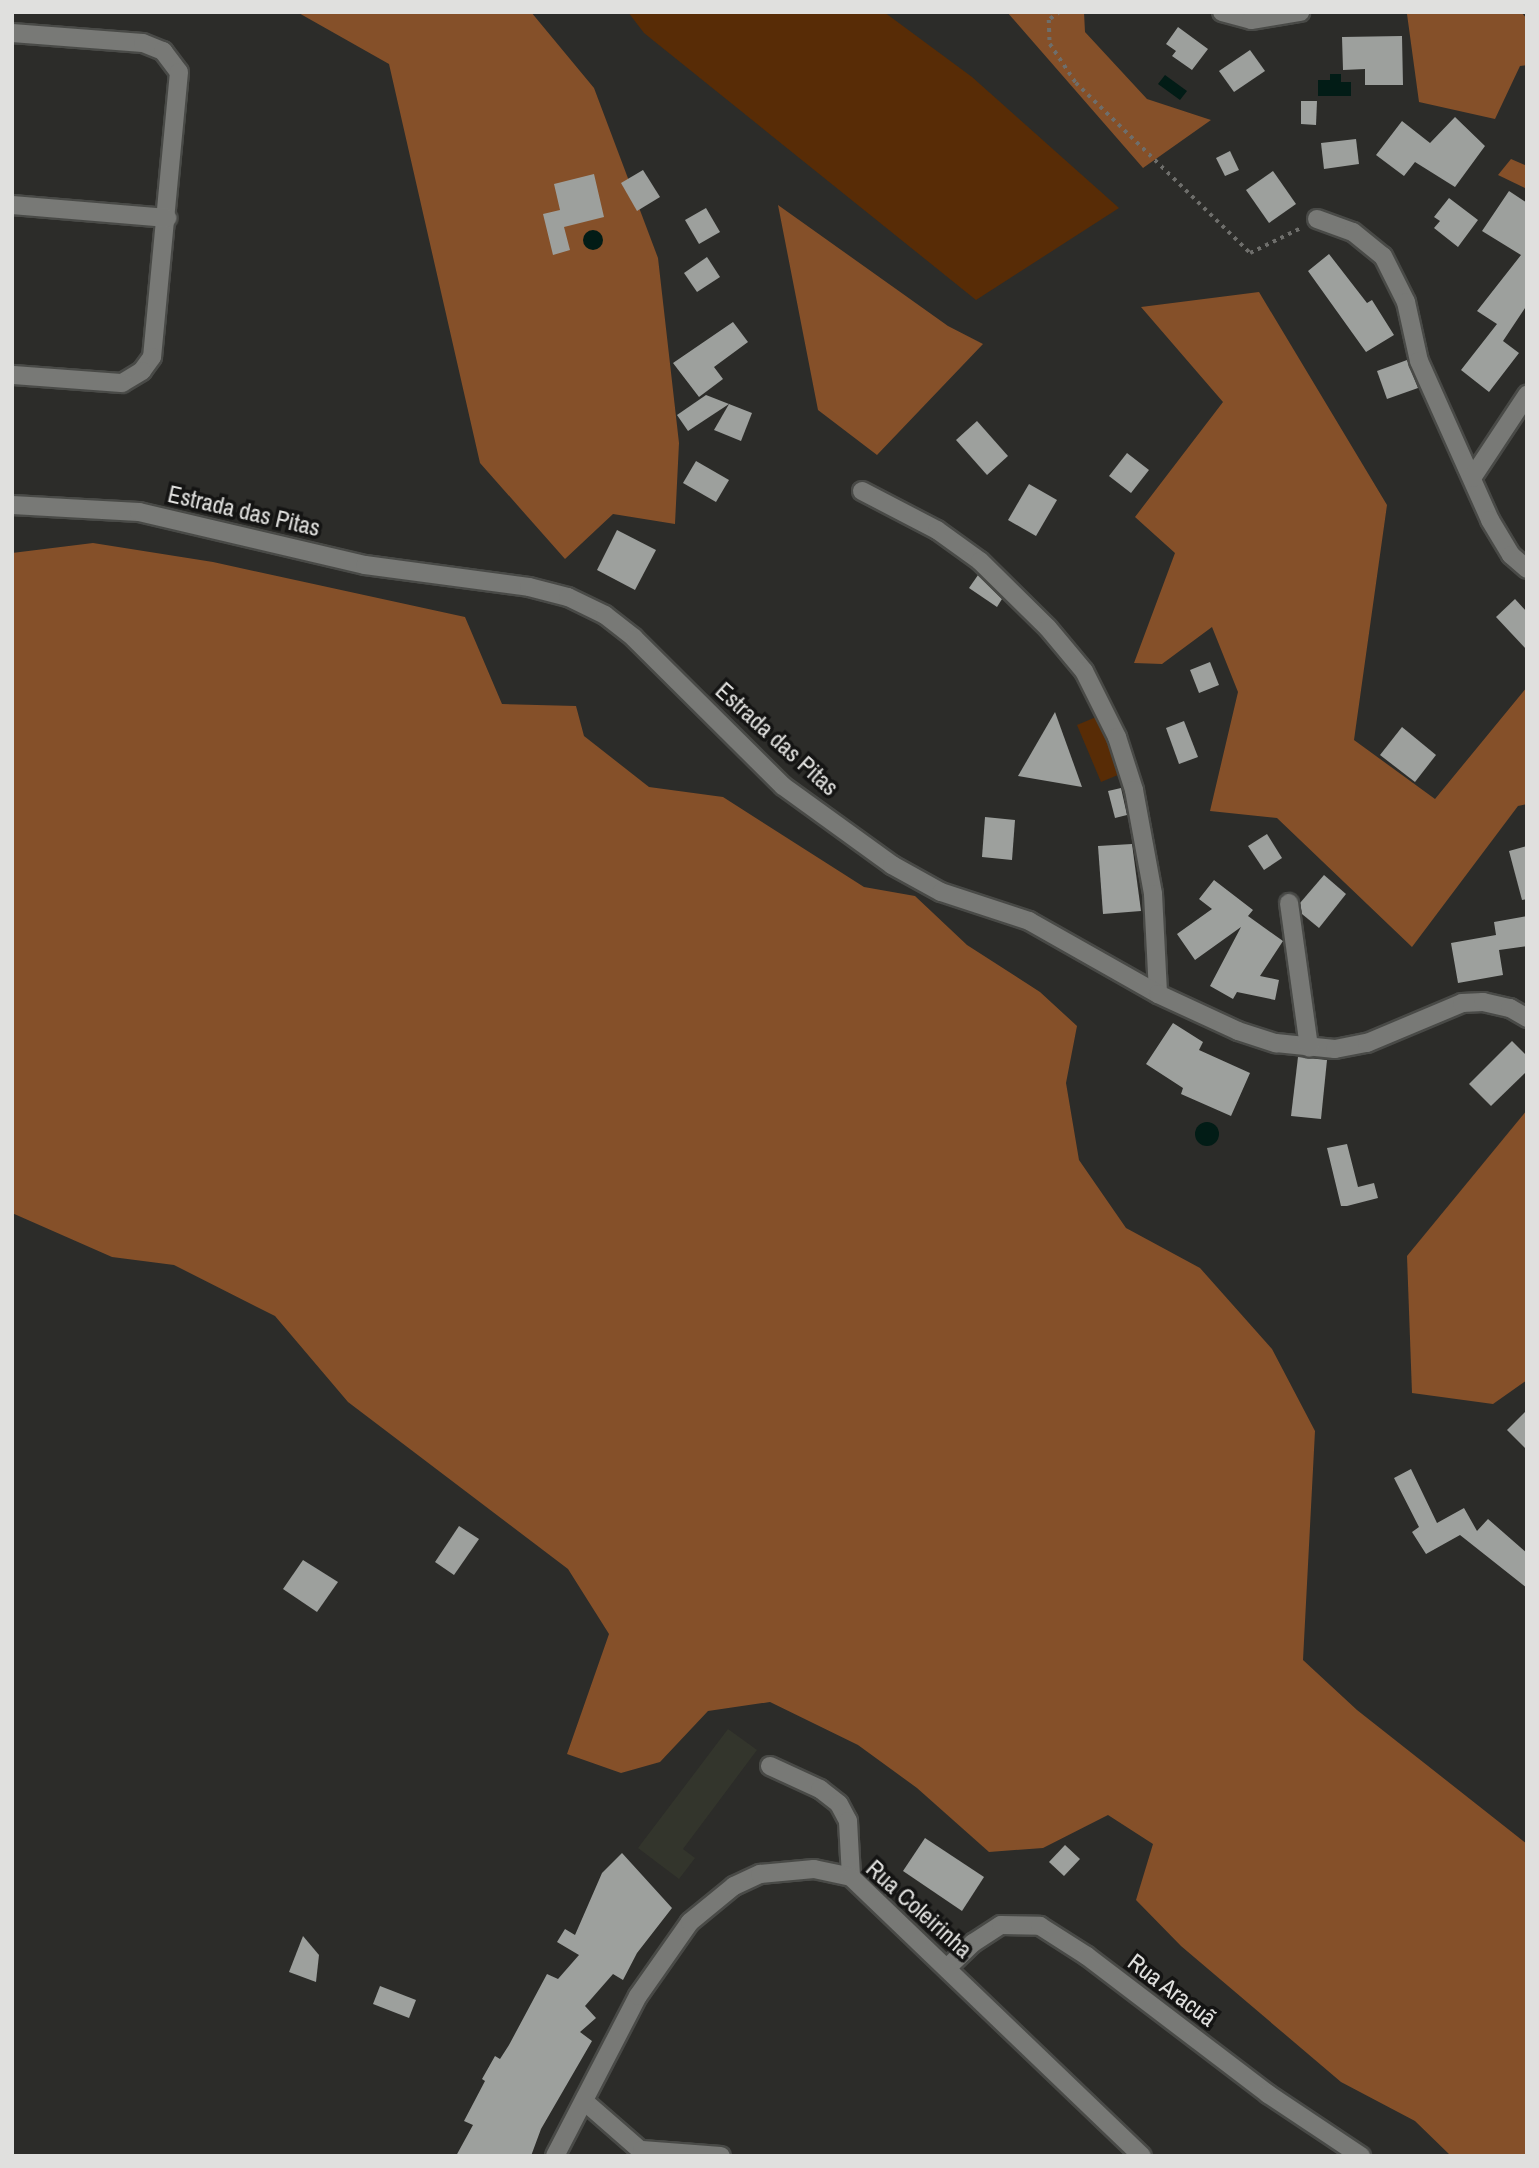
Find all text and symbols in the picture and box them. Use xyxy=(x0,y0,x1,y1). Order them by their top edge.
street label: Estrada das Pitas xyxy=(165,479,323,543)
street label: Estrada das Pitas xyxy=(710,676,844,802)
street label: Rua Coleirinha xyxy=(860,1854,978,1964)
street label: Rua Aracuã xyxy=(1122,1947,1222,2033)

